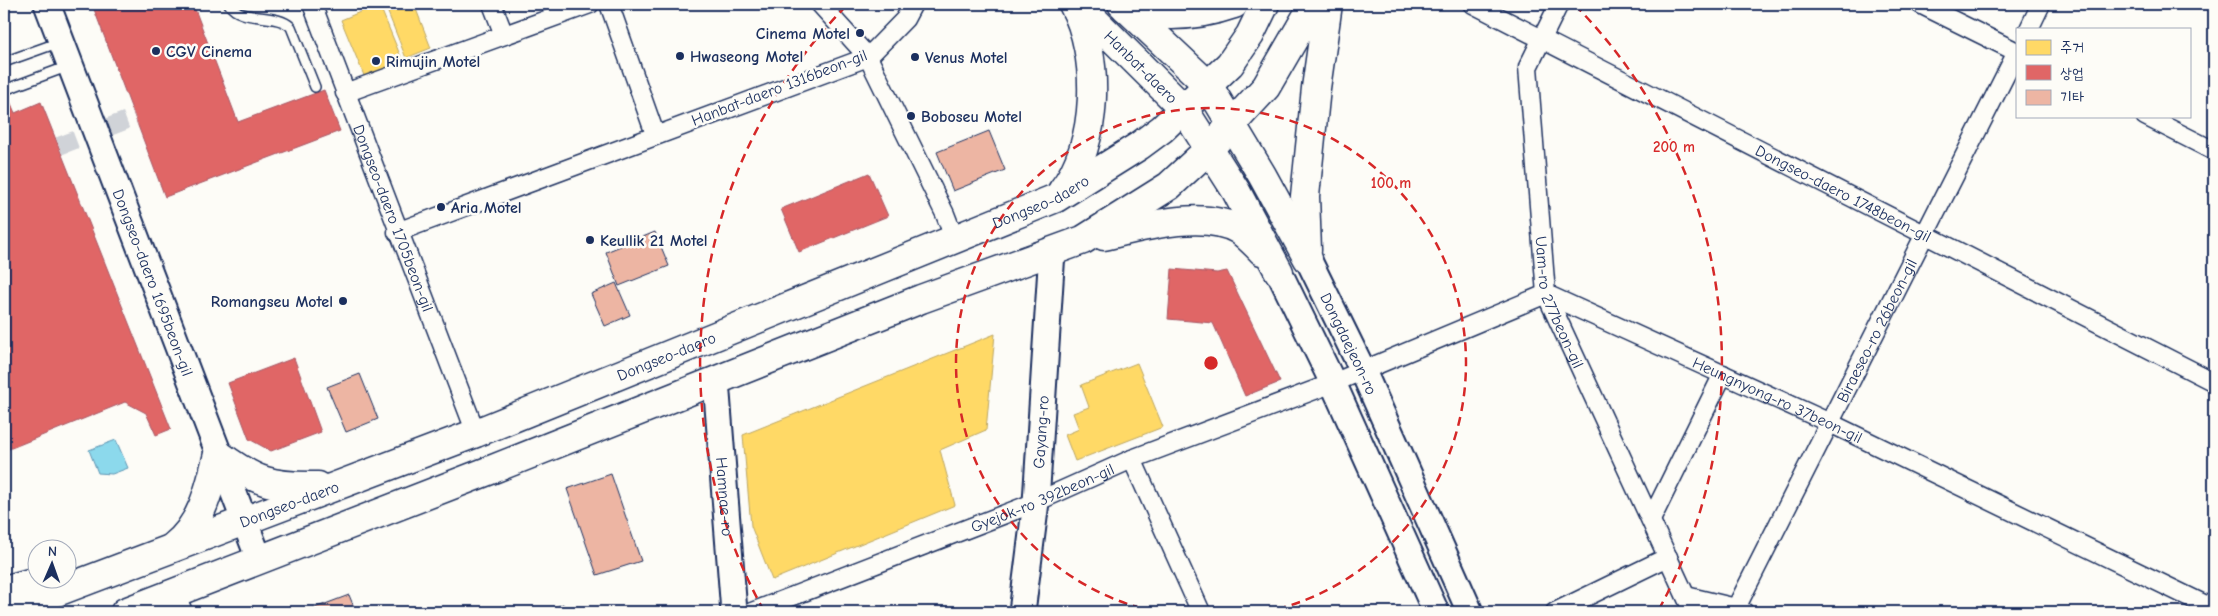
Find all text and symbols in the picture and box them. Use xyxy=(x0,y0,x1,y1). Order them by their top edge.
place label: Cinema Motel xyxy=(756,25,850,43)
marker: Cinema Motel xyxy=(854,27,866,39)
street label: Hanbat-daero xyxy=(1100,27,1181,107)
legend xyxy=(2016,28,2190,118)
text: 주거 xyxy=(2060,38,2084,56)
place label: CGV Cinema xyxy=(166,43,252,61)
marker: CGV Cinema xyxy=(150,45,162,57)
street label: Hanbat-daero 1316beon-gil xyxy=(689,46,870,130)
place label: Hwaseong Motel xyxy=(690,48,803,66)
place label: Venus Motel xyxy=(925,49,1008,67)
marker: Hwaseong Motel xyxy=(674,50,686,62)
marker: Venus Motel xyxy=(909,51,921,63)
place label: Rimujin Motel xyxy=(386,53,480,71)
marker: Rimujin Motel xyxy=(370,55,382,67)
text: 상업 xyxy=(2060,64,2084,82)
text: 기타 xyxy=(2060,88,2084,106)
place label: Boboseu Motel xyxy=(921,108,1022,126)
marker: Boboseu Motel xyxy=(905,110,917,122)
street label: Dongseo-daero 1705beon-gil xyxy=(349,122,437,314)
text: 200 m xyxy=(1653,138,1695,156)
street label: Dongseo-daero 1748beon-gil xyxy=(1752,142,1934,246)
street label: Dongseo-daero xyxy=(990,172,1092,233)
text: 100 m xyxy=(1371,174,1411,192)
street label: Dongseo-daero 1695beon-gil xyxy=(109,187,196,379)
place label: Aria Motel xyxy=(451,199,522,217)
marker: Aria Motel xyxy=(435,201,447,213)
place label: Keullik 21 Motel xyxy=(600,232,708,250)
marker: Keullik 21 Motel xyxy=(584,234,596,246)
street label: Uam-ro 277beon-gil xyxy=(1531,235,1587,371)
street label: Biraeseo-ro 26beon-gil xyxy=(1833,256,1921,406)
street label: Dongdaejeon-ro xyxy=(1316,290,1380,398)
place label: Romangseu Motel xyxy=(211,293,333,311)
marker: Romangseu Motel xyxy=(337,295,349,307)
street label: Dongseo-daero xyxy=(615,329,718,385)
centre of rings xyxy=(1202,354,1220,372)
street label: Heungnyong-ro 37beon-gil xyxy=(1689,354,1865,447)
street label: Gayang-ro xyxy=(1030,395,1053,469)
street label: Hamnae-ro xyxy=(712,457,736,537)
street label: Gyejok-ro 392beon-gil xyxy=(968,460,1117,536)
street label: Dongseo-daero xyxy=(237,478,342,532)
north arrow xyxy=(28,538,78,588)
text: N xyxy=(48,543,57,560)

